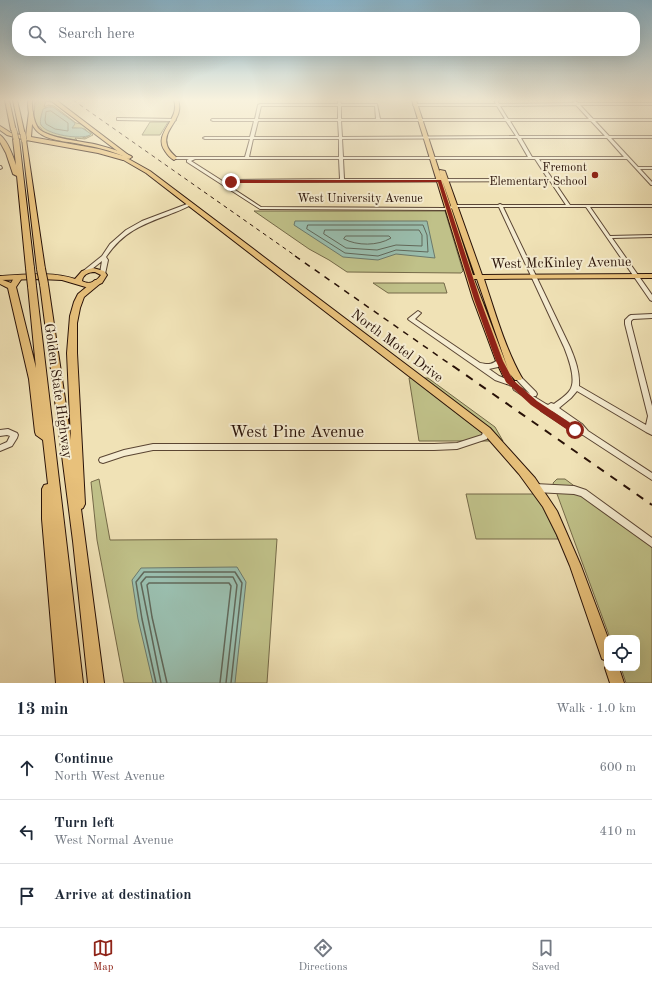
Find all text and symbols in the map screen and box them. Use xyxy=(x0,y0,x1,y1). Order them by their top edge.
search box xyxy=(12,12,640,56)
icon: search xyxy=(26,23,48,45)
text: Search here xyxy=(58,27,135,42)
place label: Fremont Elementary School xyxy=(489,162,587,188)
marker: Fremont Elementary School xyxy=(590,170,600,180)
route end xyxy=(222,173,240,191)
street label: West University Avenue xyxy=(297,193,423,205)
street label: West McKinley Avenue xyxy=(491,255,631,271)
street label: North Motel Drive xyxy=(348,307,446,385)
street label: Golden State Highway xyxy=(42,323,74,460)
route start xyxy=(566,421,584,439)
street label: West Pine Avenue xyxy=(230,424,364,441)
map controls xyxy=(604,635,640,671)
button: locate xyxy=(604,635,640,671)
text: 13 min xyxy=(16,701,69,718)
text: Walk · 1.0 km xyxy=(556,702,636,715)
text: Continue xyxy=(54,752,113,767)
icon: ahead xyxy=(16,757,38,779)
text: 600 m xyxy=(599,761,636,774)
text: North West Avenue xyxy=(54,770,165,783)
text: Turn left xyxy=(54,816,114,831)
icon: left xyxy=(16,821,38,843)
text: 410 m xyxy=(599,825,636,838)
text: West Normal Avenue xyxy=(54,834,173,847)
icon: arrive xyxy=(16,885,38,907)
text: Arrive at destination xyxy=(54,888,192,903)
tab: Map xyxy=(92,937,114,975)
tab: Directions xyxy=(299,937,347,975)
tab: Saved xyxy=(532,937,560,975)

